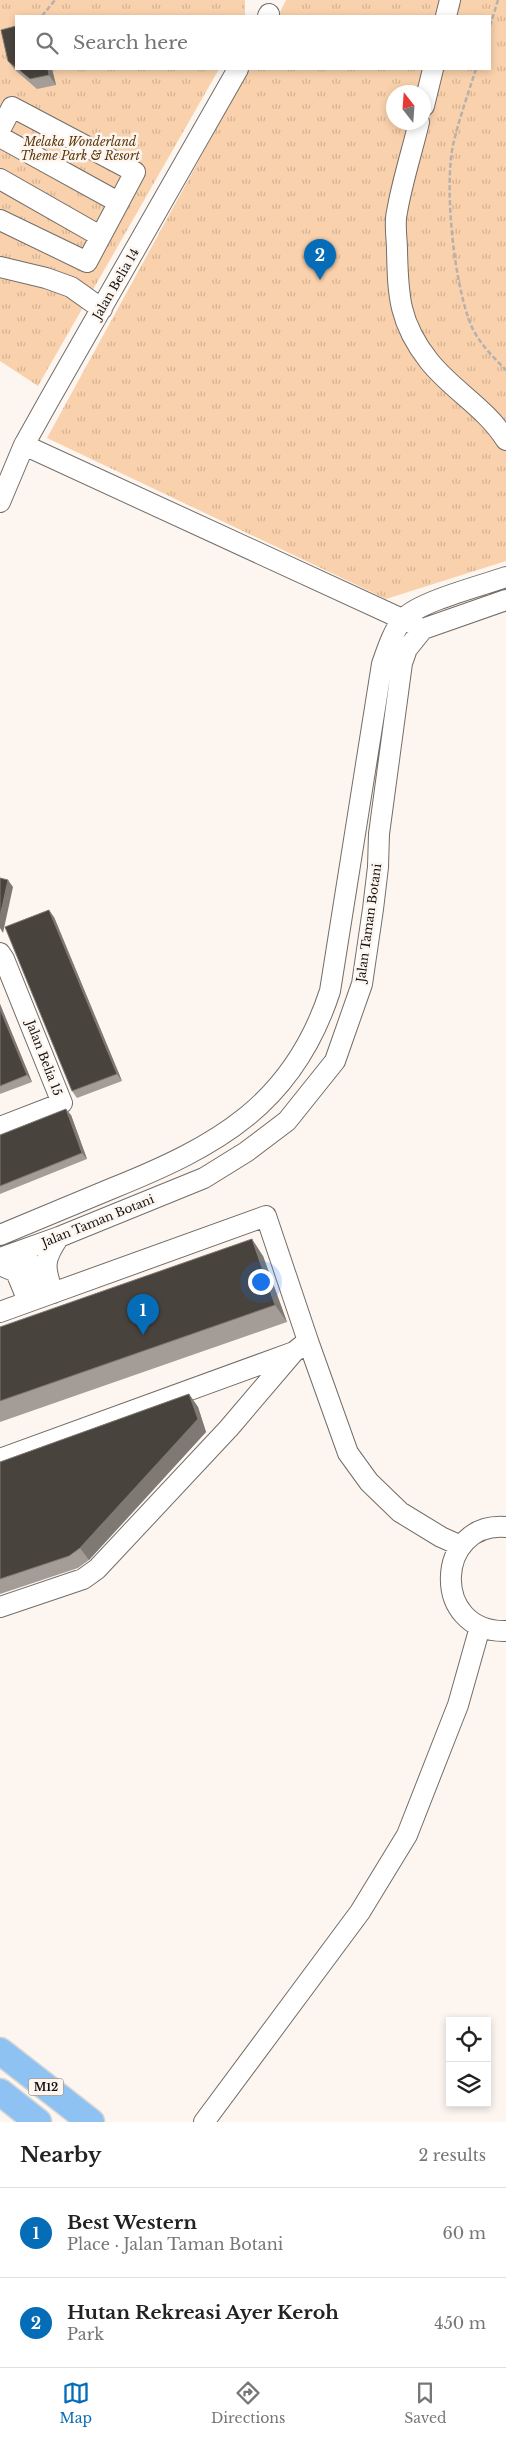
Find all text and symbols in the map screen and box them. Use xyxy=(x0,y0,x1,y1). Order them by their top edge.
search box xyxy=(15,15,491,70)
icon: search xyxy=(33,29,61,57)
text: Search here xyxy=(73,31,188,54)
north arrow xyxy=(386,85,431,130)
park label: Melaka Wonderland Theme Park & Resort xyxy=(20,134,140,163)
pin: 2 xyxy=(304,239,336,280)
street label: Jalan Belia 14 xyxy=(88,246,142,324)
street label: Jalan Taman Botani xyxy=(352,863,384,985)
street label: Jalan Belia 15 xyxy=(23,1016,66,1098)
street label: Jalan Taman Botani xyxy=(38,1191,156,1251)
your location xyxy=(248,1269,274,1295)
pin: 1 xyxy=(127,1294,159,1335)
map controls xyxy=(446,2017,491,2107)
button: locate xyxy=(446,2017,491,2062)
button: layers xyxy=(446,2062,491,2107)
road number: M12 xyxy=(28,2078,64,2096)
text: Nearby xyxy=(20,2142,101,2168)
text: 2 results xyxy=(418,2145,486,2165)
text: Best Western xyxy=(67,2211,197,2234)
text: 1 xyxy=(33,2223,39,2243)
text: 60 m xyxy=(443,2223,486,2243)
text: Place · Jalan Taman Botani xyxy=(67,2234,283,2254)
text: Hutan Rekreasi Ayer Keroh xyxy=(67,2301,339,2324)
text: 2 xyxy=(31,2313,41,2333)
text: 450 m xyxy=(434,2313,486,2333)
text: Park xyxy=(67,2324,104,2344)
tab: Map xyxy=(59,2379,92,2427)
tab: Directions xyxy=(211,2379,285,2427)
tab: Saved xyxy=(404,2379,447,2427)

